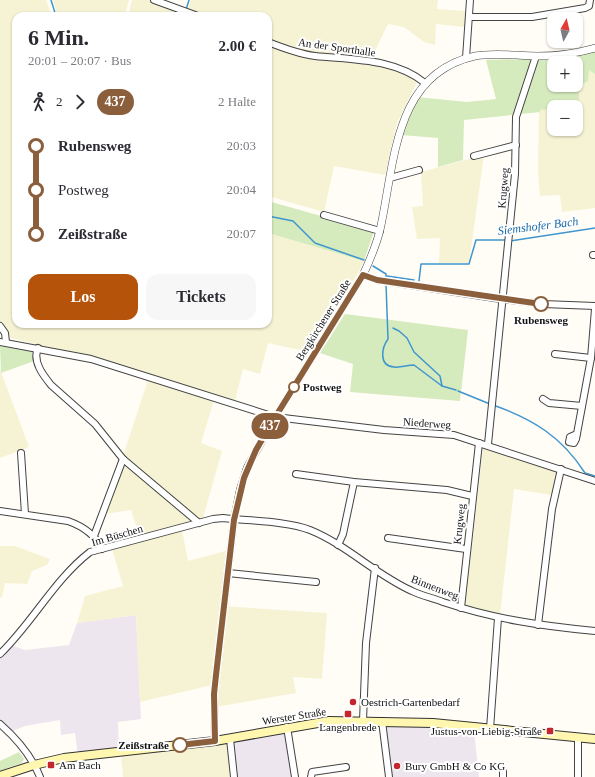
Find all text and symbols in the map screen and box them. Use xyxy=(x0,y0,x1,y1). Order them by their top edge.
north arrow xyxy=(547,12,583,48)
map controls xyxy=(547,12,583,136)
text: 6 Min. xyxy=(28,25,89,50)
street label: An der Sporthalle xyxy=(297,36,377,58)
text: 2.00 € xyxy=(219,38,256,54)
text: 20:01 – 20:07 · Bus xyxy=(28,53,131,68)
button: + xyxy=(547,56,583,92)
icon: walk xyxy=(28,91,50,113)
icon: forward xyxy=(69,91,91,113)
text: 2 xyxy=(56,94,63,109)
text: 437 xyxy=(105,94,126,109)
text: 2 Halte xyxy=(218,94,256,109)
button: − xyxy=(547,100,583,136)
text: Rubensweg xyxy=(58,138,131,154)
text: 20:03 xyxy=(226,138,256,153)
street label: Krugweg xyxy=(495,167,511,209)
text: Postweg xyxy=(58,182,109,198)
text: 20:04 xyxy=(226,182,256,197)
water label: Siemshofer Bach xyxy=(497,214,579,238)
text: Zeißstraße xyxy=(58,226,127,242)
text: 20:07 xyxy=(226,226,256,241)
button: Los xyxy=(28,274,138,320)
button: Tickets xyxy=(146,274,256,320)
street label: Bergkirchener Straße xyxy=(293,277,353,363)
marker: Rubensweg xyxy=(533,296,549,312)
place label: Rubensweg xyxy=(514,314,568,326)
marker: Postweg xyxy=(288,381,300,393)
place label: Postweg xyxy=(303,381,342,393)
line badge: 437 xyxy=(247,413,293,439)
street label: Niederweg xyxy=(403,415,452,431)
text: 437 xyxy=(260,418,281,433)
street label: Krugweg xyxy=(451,503,467,545)
street label: Im Büschen xyxy=(90,522,145,548)
street label: Binnenweg xyxy=(409,572,461,602)
place label: Oestrich-Gartenbedarf xyxy=(361,696,460,708)
marker: Oestrich-Gartenbedarf xyxy=(348,697,358,707)
street label: Werster Straße xyxy=(261,705,327,727)
marker: Langenbrede xyxy=(343,709,353,719)
place label: Langenbrede xyxy=(319,721,377,733)
place label: Justus-von-Liebig-Straße xyxy=(431,725,542,737)
marker: Justus-von-Liebig-Straße xyxy=(545,726,555,736)
marker: Zeißstraße xyxy=(172,737,188,753)
place label: Zeißstraße xyxy=(118,739,169,751)
place label: Am Bach xyxy=(59,759,101,771)
marker: Am Bach xyxy=(46,760,56,770)
place label: Bury GmbH & Co KG xyxy=(405,760,505,772)
marker: Bury GmbH & Co KG xyxy=(392,761,402,771)

